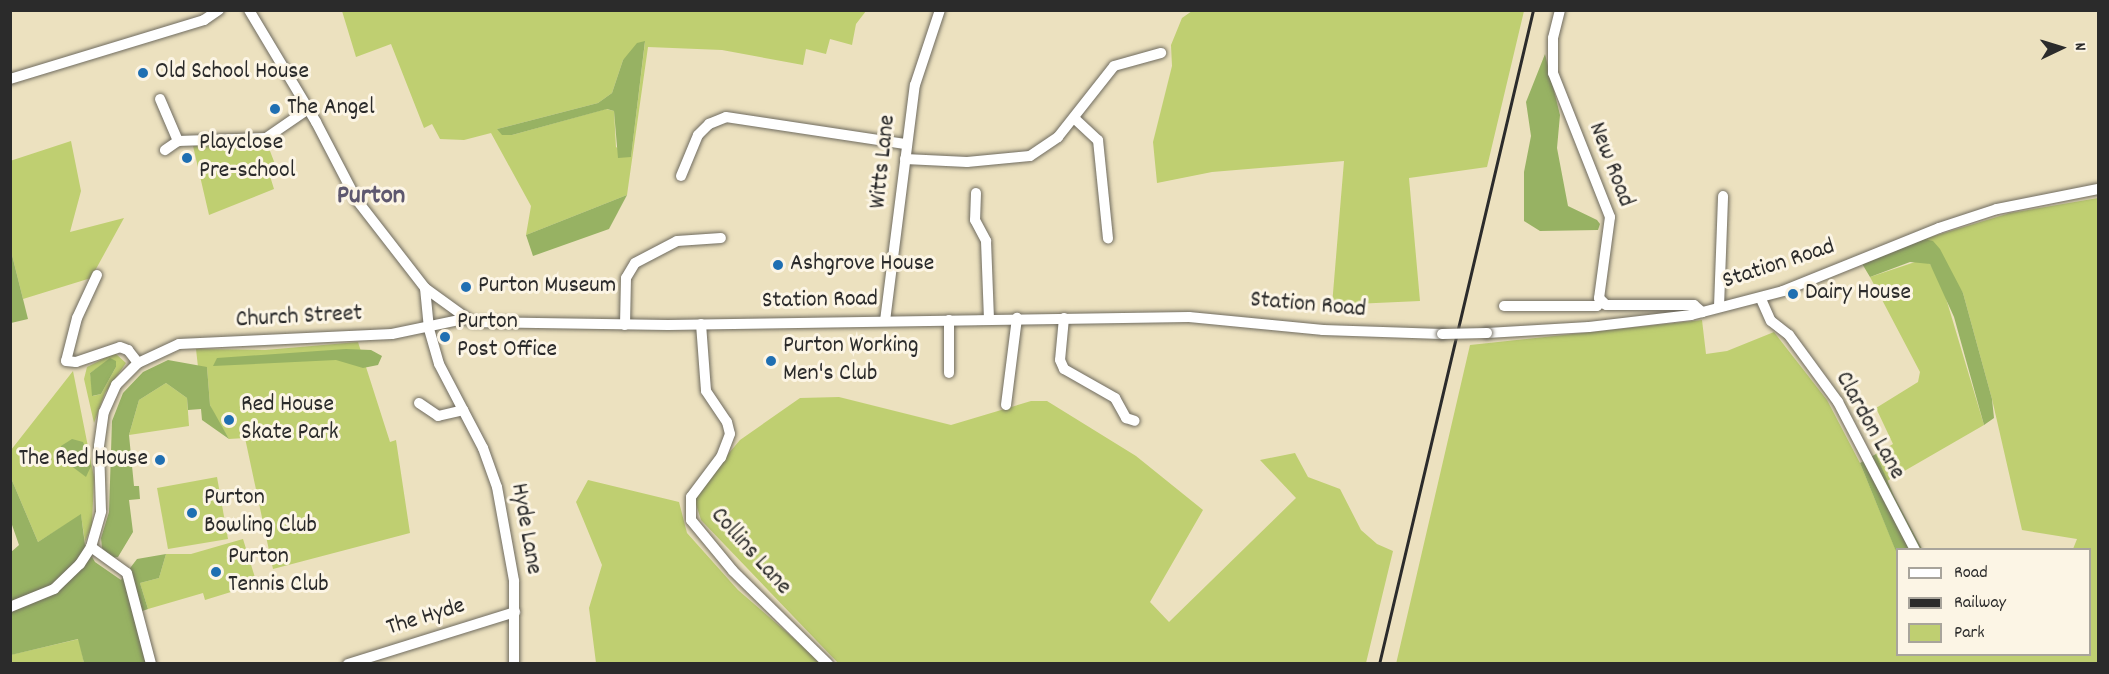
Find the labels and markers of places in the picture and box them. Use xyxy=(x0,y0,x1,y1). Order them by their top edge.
place label: Old School House xyxy=(155,59,309,87)
marker: Old School House xyxy=(136,66,150,80)
place label: The Angel xyxy=(287,95,375,123)
marker: The Angel xyxy=(268,102,282,116)
place label: Playclose Pre-school xyxy=(199,130,295,186)
marker: Playclose Pre-school xyxy=(180,151,194,165)
place label: Ashgrove House xyxy=(790,251,934,279)
marker: Ashgrove House xyxy=(771,258,785,272)
place label: Purton Museum xyxy=(478,273,616,301)
marker: Purton Museum xyxy=(459,280,473,294)
place label: Dairy House xyxy=(1805,280,1911,308)
marker: Dairy House xyxy=(1786,287,1800,301)
place label: Purton Post Office xyxy=(457,309,557,365)
marker: Purton Post Office xyxy=(438,330,452,344)
place label: Purton Working Men's Club xyxy=(783,333,918,389)
marker: Purton Working Men's Club xyxy=(764,354,778,368)
place label: Red House Skate Park xyxy=(241,392,338,448)
marker: Red House Skate Park xyxy=(222,413,236,427)
place label: The Red House xyxy=(18,446,148,474)
marker: The Red House xyxy=(153,453,167,467)
place label: Purton Bowling Club xyxy=(204,485,317,541)
marker: Purton Bowling Club xyxy=(185,506,199,520)
place label: Purton Tennis Club xyxy=(228,544,329,600)
marker: Purton Tennis Club xyxy=(209,565,223,579)

